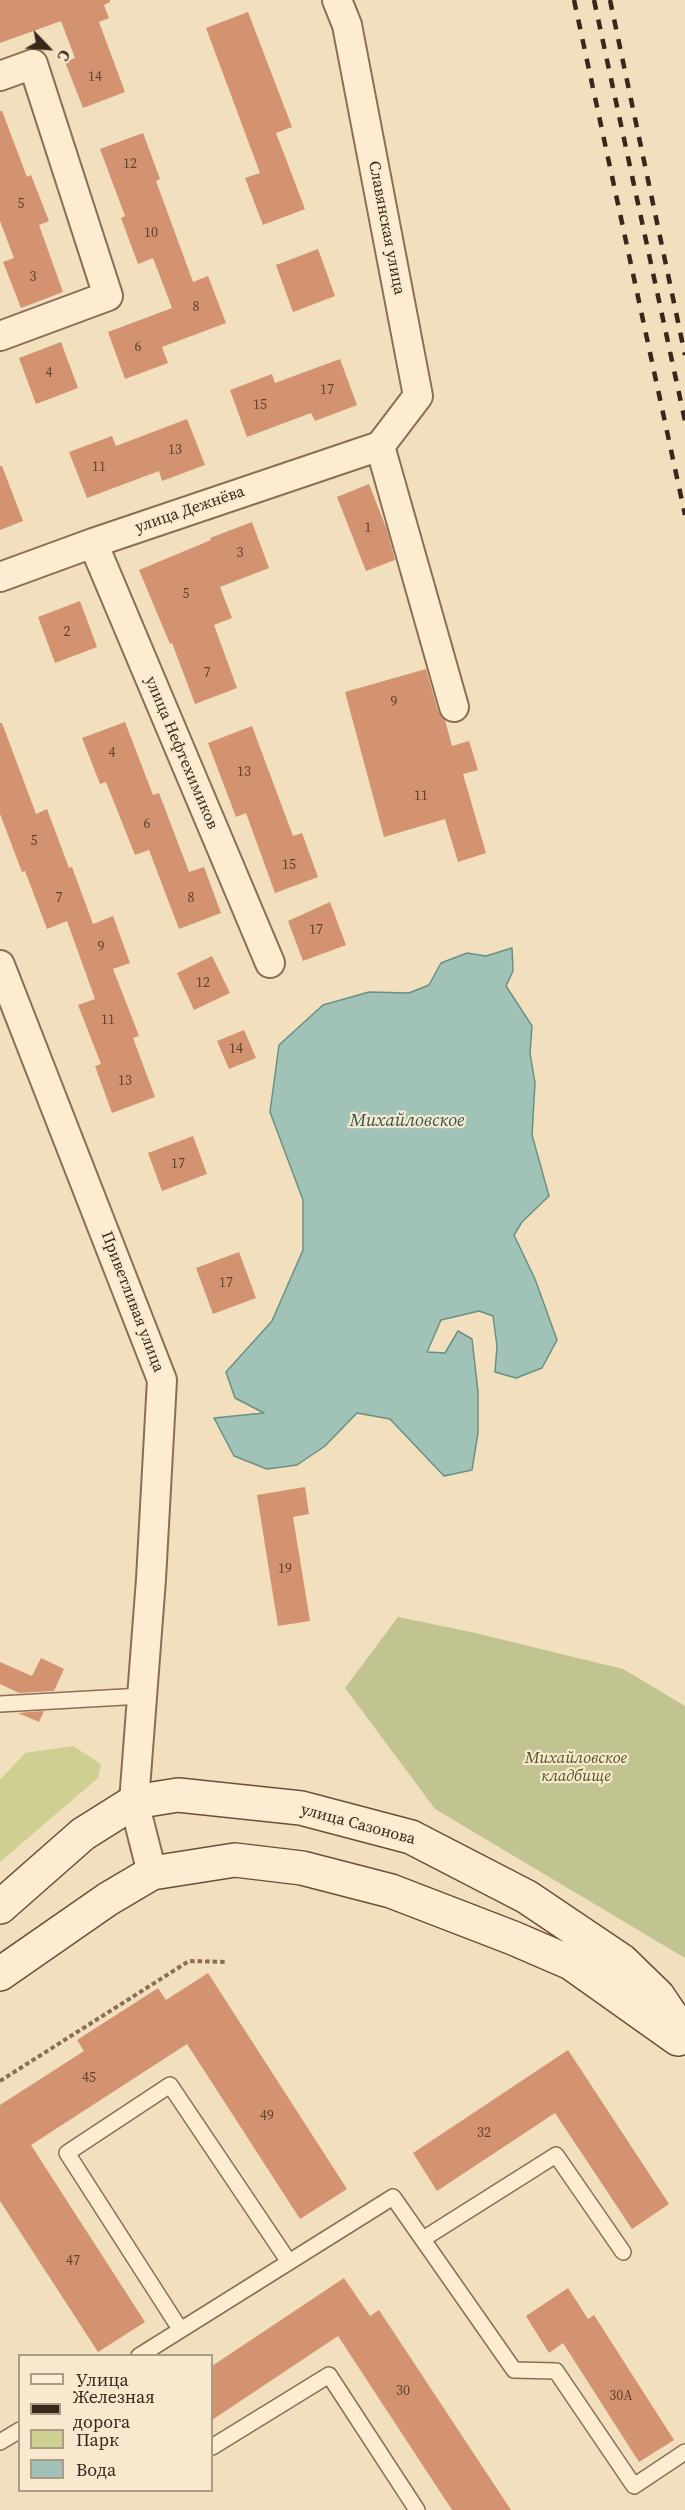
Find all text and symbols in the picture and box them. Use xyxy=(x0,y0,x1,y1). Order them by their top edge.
north arrow xyxy=(18,18,78,78)
text: С xyxy=(52,46,76,65)
house number: 14 xyxy=(88,69,102,85)
house number: 12 xyxy=(123,156,137,172)
street label: Славянская улица xyxy=(364,159,408,297)
house number: 5 xyxy=(18,196,24,212)
house number: 10 xyxy=(144,225,158,241)
house number: 3 xyxy=(30,269,36,285)
house number: 8 xyxy=(193,299,199,315)
house number: 6 xyxy=(135,339,141,355)
house number: 4 xyxy=(46,365,52,381)
house number: 17 xyxy=(320,382,334,398)
house number: 15 xyxy=(253,397,267,413)
house number: 13 xyxy=(168,442,182,458)
house number: 11 xyxy=(92,459,106,475)
street label: улица Дежнёва xyxy=(133,482,247,538)
house number: 1 xyxy=(365,520,371,536)
house number: 3 xyxy=(237,545,243,561)
house number: 5 xyxy=(183,586,189,602)
house number: 2 xyxy=(64,624,70,640)
house number: 7 xyxy=(204,665,210,681)
street label: улица Нефтехимиков xyxy=(140,674,222,832)
house number: 9 xyxy=(391,694,397,710)
house number: 4 xyxy=(109,745,115,761)
house number: 13 xyxy=(237,764,251,780)
house number: 11 xyxy=(414,788,428,804)
house number: 6 xyxy=(144,816,150,832)
house number: 5 xyxy=(31,833,37,849)
house number: 15 xyxy=(282,857,296,873)
house number: 7 xyxy=(56,890,62,906)
house number: 8 xyxy=(188,890,194,906)
house number: 17 xyxy=(309,922,323,938)
house number: 9 xyxy=(98,939,104,955)
house number: 12 xyxy=(196,975,210,991)
house number: 11 xyxy=(101,1012,115,1028)
house number: 14 xyxy=(229,1041,243,1057)
house number: 13 xyxy=(118,1073,132,1089)
water label: Михайловское xyxy=(350,1110,464,1132)
house number: 17 xyxy=(171,1156,185,1172)
street label: Приветливая улица xyxy=(96,1229,168,1375)
house number: 17 xyxy=(219,1275,233,1291)
house number: 19 xyxy=(278,1561,292,1577)
park label: Михайловское кладбище xyxy=(525,1749,627,1787)
street label: улица Сазонова xyxy=(299,1800,417,1850)
house number: 45 xyxy=(82,2070,96,2086)
house number: 49 xyxy=(260,2108,274,2124)
house number: 32 xyxy=(477,2125,491,2141)
house number: 47 xyxy=(66,2253,80,2269)
legend xyxy=(18,2354,213,2492)
text: Улица xyxy=(76,2367,129,2392)
house number: 30 xyxy=(396,2383,410,2399)
text: Железная дорога xyxy=(73,2384,155,2434)
house number: 30А xyxy=(609,2388,633,2404)
text: Парк xyxy=(76,2427,119,2452)
text: Вода xyxy=(76,2457,116,2482)

